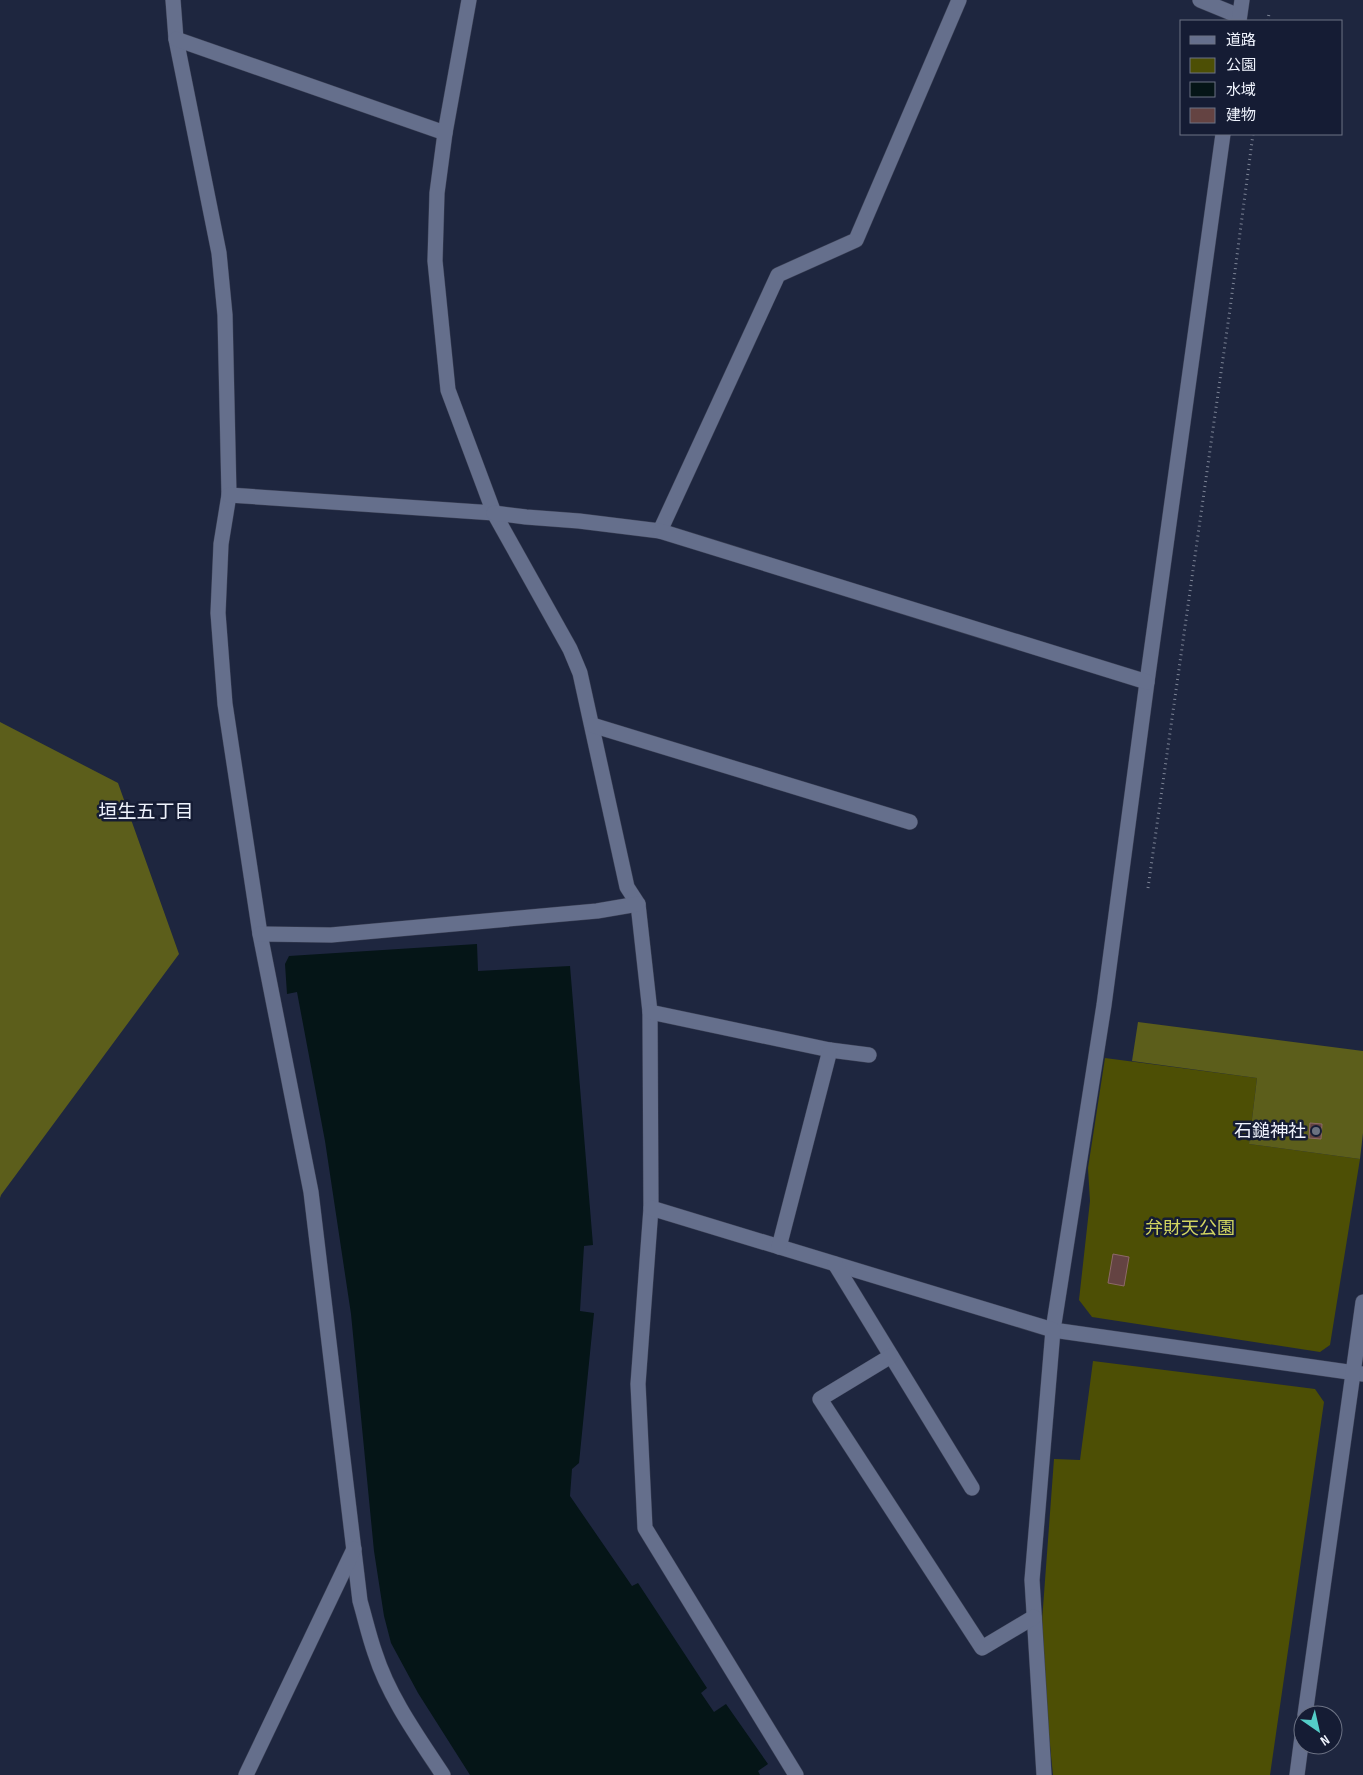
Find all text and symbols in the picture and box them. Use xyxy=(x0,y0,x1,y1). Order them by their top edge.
legend xyxy=(1180,20,1343,135)
text: 道路 xyxy=(1226,31,1256,50)
text: 公園 xyxy=(1226,56,1256,75)
text: 水域 xyxy=(1226,81,1256,100)
text: 建物 xyxy=(1226,106,1256,125)
district label: 垣生五丁目 xyxy=(98,801,194,824)
place label: 石鎚神社 xyxy=(1234,1121,1306,1142)
marker: 石鎚神社 xyxy=(1310,1125,1322,1137)
park label: 弁財天公園 xyxy=(1145,1218,1235,1239)
north arrow xyxy=(1293,1705,1343,1755)
text: N xyxy=(1317,1731,1333,1750)

